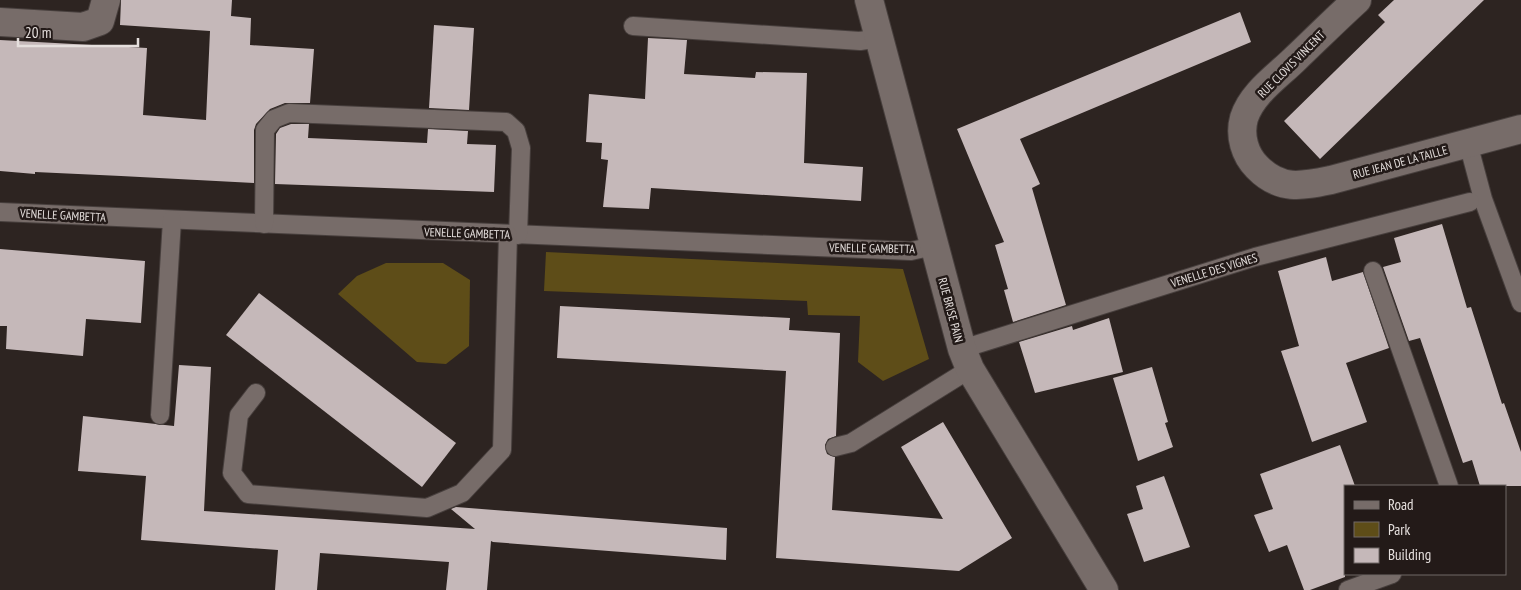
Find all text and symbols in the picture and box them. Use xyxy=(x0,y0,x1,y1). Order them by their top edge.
scale bar xyxy=(18,15,138,47)
text: 20 m xyxy=(25,23,51,42)
street label: RUE CLOVIS VINCENT xyxy=(1254,27,1328,101)
street label: RUE JEAN DE LA TAILLE xyxy=(1351,142,1449,182)
street label: VENELLE GAMBETTA xyxy=(19,205,107,225)
street label: VENELLE GAMBETTA xyxy=(423,224,511,242)
street label: VENELLE GAMBETTA xyxy=(828,240,915,256)
street label: VENELLE DES VIGNES xyxy=(1168,250,1259,291)
street label: RUE BRISE PAIN xyxy=(935,276,967,344)
legend xyxy=(1344,485,1506,575)
text: Road xyxy=(1388,495,1414,514)
text: Park xyxy=(1388,520,1410,539)
text: Building xyxy=(1388,545,1431,564)

